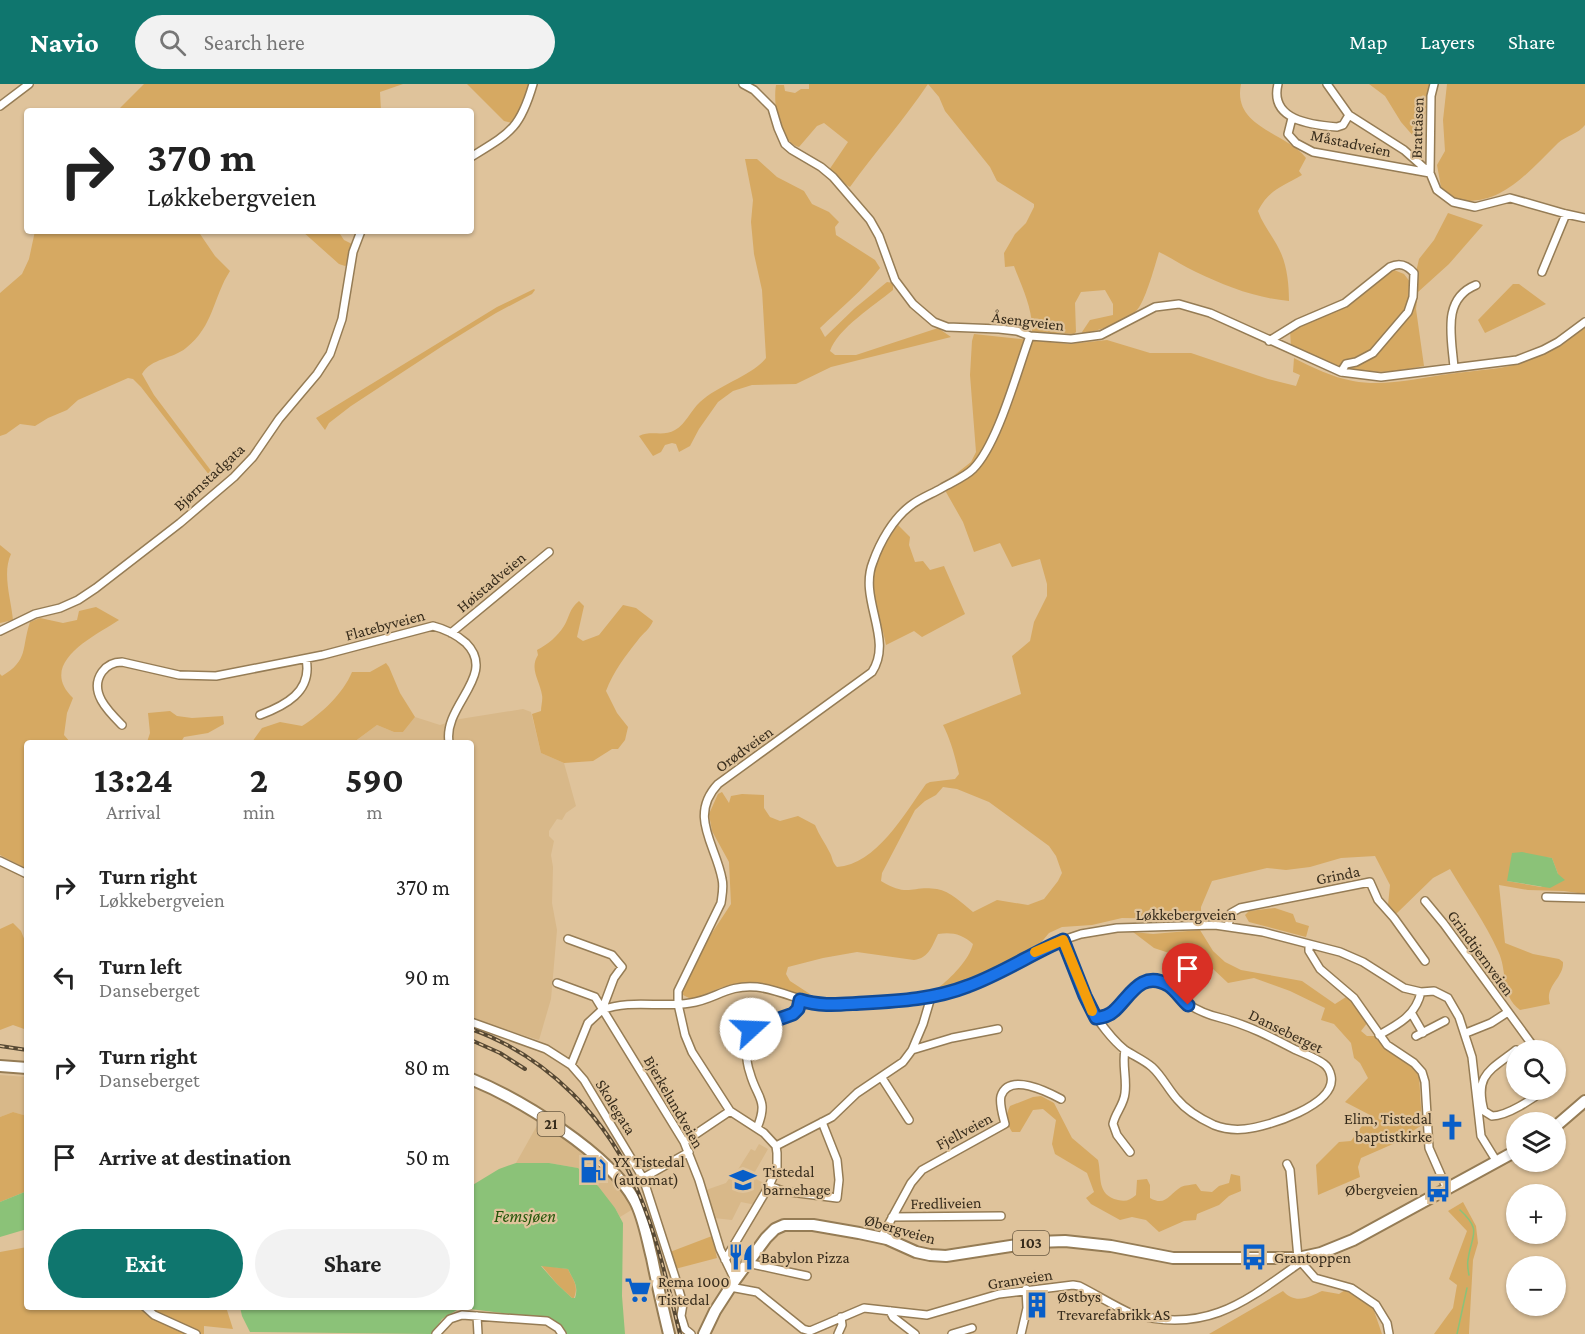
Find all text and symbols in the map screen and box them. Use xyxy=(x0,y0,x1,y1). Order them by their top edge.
search box xyxy=(135,15,555,69)
icon: search xyxy=(156,26,189,59)
text: Navio xyxy=(30,27,99,58)
text: Search here xyxy=(204,30,305,55)
text: Map xyxy=(1349,30,1388,54)
text: Layers xyxy=(1421,30,1475,54)
text: Share xyxy=(1508,30,1555,54)
street label: Brattåsen xyxy=(1407,97,1427,159)
street label: Måstadveien xyxy=(1309,126,1393,160)
icon: right xyxy=(48,132,126,210)
text: 370 m xyxy=(147,133,256,180)
text: Løkkebergveien xyxy=(147,182,317,212)
street label: Åsengveien xyxy=(991,308,1066,335)
street label: Bjørnstadgata xyxy=(170,440,249,515)
street label: Høistadveien xyxy=(453,548,529,616)
street label: Flatebyveien xyxy=(343,606,427,645)
street label: Orødveien xyxy=(712,722,776,775)
text: 13:24 xyxy=(94,760,173,800)
text: 2 xyxy=(250,760,268,800)
text: 590 xyxy=(345,760,404,800)
text: Arrival xyxy=(106,801,161,823)
text: min xyxy=(243,801,275,823)
text: m xyxy=(366,801,383,823)
street label: Grinda xyxy=(1315,862,1362,888)
text: Turn right xyxy=(99,864,197,889)
icon: right xyxy=(48,871,81,904)
text: 370 m xyxy=(396,875,450,900)
text: Løkkebergveien xyxy=(99,889,225,911)
street label: Løkkebergveien xyxy=(1136,906,1237,924)
street label: Grindtjernveien xyxy=(1443,907,1518,1000)
pin xyxy=(1162,943,1213,1005)
icon: arrive xyxy=(1171,952,1204,985)
text: Turn left xyxy=(99,954,182,979)
icon: left xyxy=(48,961,81,994)
text: 90 m xyxy=(405,965,450,990)
text: Danseberget xyxy=(99,979,200,1001)
position arrow xyxy=(719,997,783,1061)
street label: Danseberget xyxy=(1246,1006,1327,1057)
map controls xyxy=(1506,1040,1566,1316)
button: search xyxy=(1506,1040,1566,1100)
text: Turn right xyxy=(99,1044,197,1069)
icon: right xyxy=(48,1051,81,1084)
street label: Bjerkelundveien xyxy=(640,1053,707,1152)
text: 80 m xyxy=(404,1055,450,1080)
text: Danseberget xyxy=(99,1069,200,1091)
street label: Skolegata xyxy=(592,1076,640,1139)
street label: Fjellveien xyxy=(933,1109,996,1154)
place label: Elim, Tistedal baptistkirke xyxy=(1344,1110,1432,1146)
road number: 21 xyxy=(538,1112,564,1136)
church icon: Elim, Tistedal baptistkirke xyxy=(1437,1112,1467,1142)
button: layers xyxy=(1506,1112,1566,1172)
icon: arrive xyxy=(48,1141,81,1174)
text: Arrive at destination xyxy=(99,1145,291,1170)
text: 50 m xyxy=(405,1145,450,1170)
place label: YX Tistedal (automat) xyxy=(613,1153,685,1189)
fuel station icon: YX Tistedal (automat) xyxy=(578,1155,608,1185)
place label: Tistedal barnehage xyxy=(763,1163,831,1199)
school or university icon: Tistedal barnehage xyxy=(728,1165,758,1195)
bus stop icon: Øbergveien xyxy=(1423,1174,1453,1204)
place label: Øbergveien xyxy=(1345,1181,1418,1199)
button: + xyxy=(1506,1184,1566,1244)
street label: Fredliveien xyxy=(910,1194,982,1212)
water label: Femsjøen xyxy=(494,1206,556,1227)
street label: Øbergveien xyxy=(862,1211,938,1248)
button: Exit xyxy=(48,1229,243,1298)
button: Share xyxy=(255,1229,450,1298)
road number: 103 xyxy=(1013,1231,1049,1255)
restaurant icon: Babylon Pizza xyxy=(726,1242,756,1272)
bus stop icon: Grantoppen xyxy=(1239,1242,1269,1272)
place label: Babylon Pizza xyxy=(761,1249,850,1267)
place label: Grantoppen xyxy=(1274,1249,1351,1267)
button: − xyxy=(1506,1256,1566,1316)
street label: Granveien xyxy=(986,1265,1054,1293)
place label: Rema 1000 Tistedal xyxy=(658,1273,729,1308)
supermarket icon: Rema 1000 Tistedal xyxy=(623,1275,653,1305)
place label: Østbys Trevarefabrikk AS xyxy=(1057,1288,1170,1323)
building icon: Østbys Trevarefabrikk AS xyxy=(1022,1290,1052,1320)

